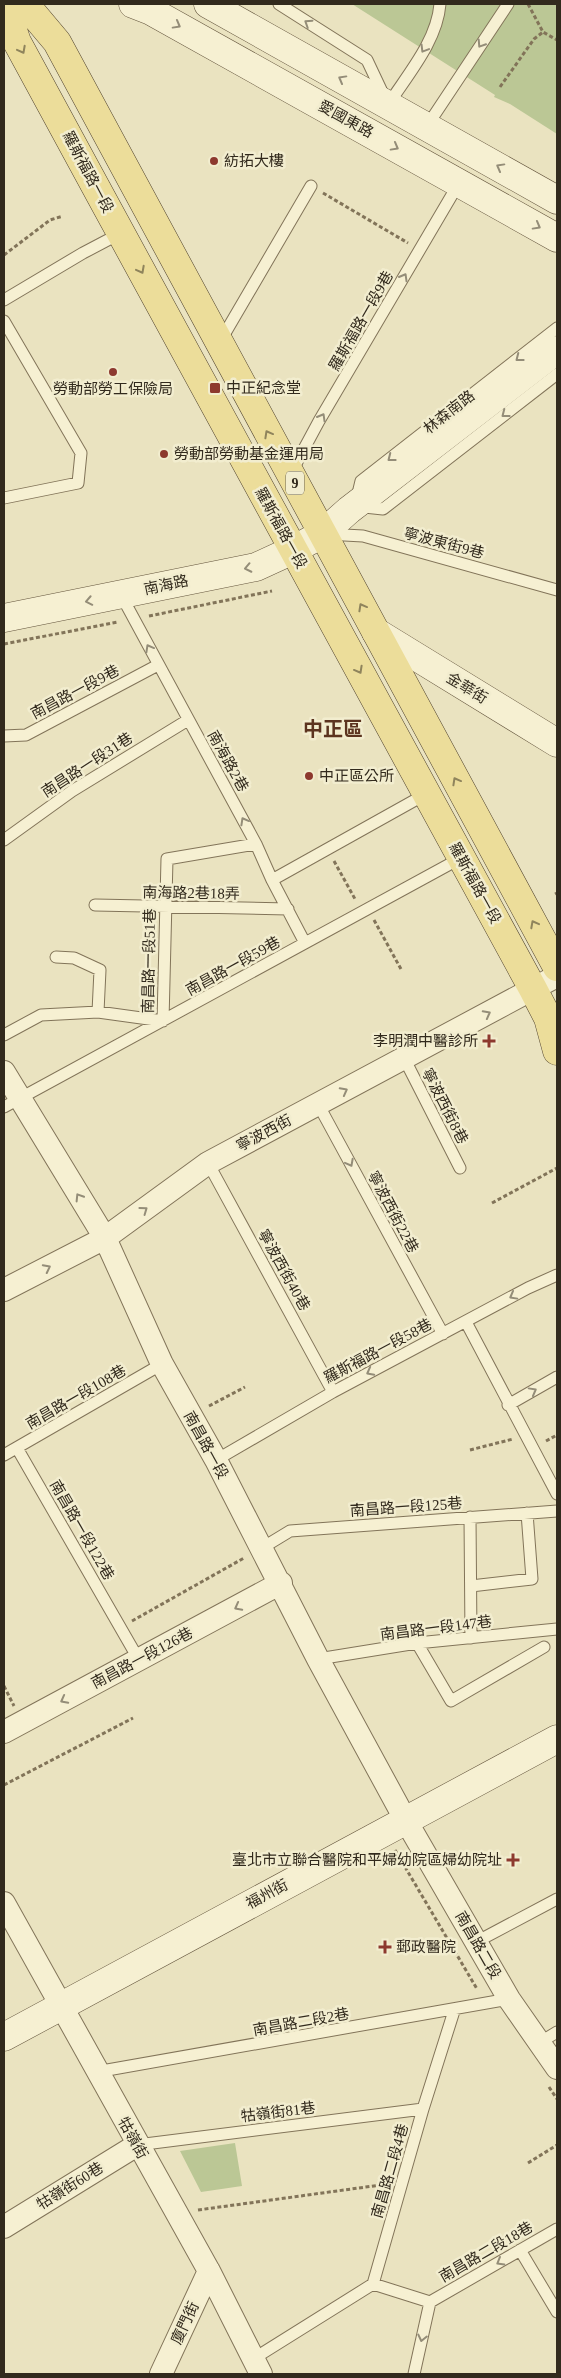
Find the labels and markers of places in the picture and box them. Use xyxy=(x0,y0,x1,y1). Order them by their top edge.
place label: 紡拓大樓 xyxy=(224,153,284,169)
marker: 紡拓大樓 xyxy=(208,155,220,167)
marker: 勞動部勞工保險局 xyxy=(107,366,119,378)
place label: 中正紀念堂 xyxy=(226,380,301,396)
place label: 勞動部勞工保險局 xyxy=(53,381,173,397)
marker: 中正紀念堂 xyxy=(208,381,222,395)
place label: 勞動部勞動基金運用局 xyxy=(174,446,324,462)
marker: 勞動部勞動基金運用局 xyxy=(158,448,170,460)
place label: 中正區公所 xyxy=(319,768,394,784)
marker: 中正區公所 xyxy=(303,770,315,782)
place label: 李明潤中醫診所 xyxy=(373,1033,478,1049)
marker: 李明潤中醫診所 xyxy=(482,1034,496,1048)
place label: 臺北市立聯合醫院和平婦幼院區婦幼院址 xyxy=(232,1851,502,1868)
marker: 臺北市立聯合醫院和平婦幼院區婦幼院址 xyxy=(506,1853,520,1867)
place label: 郵政醫院 xyxy=(396,1939,456,1955)
marker: 郵政醫院 xyxy=(378,1940,392,1954)

